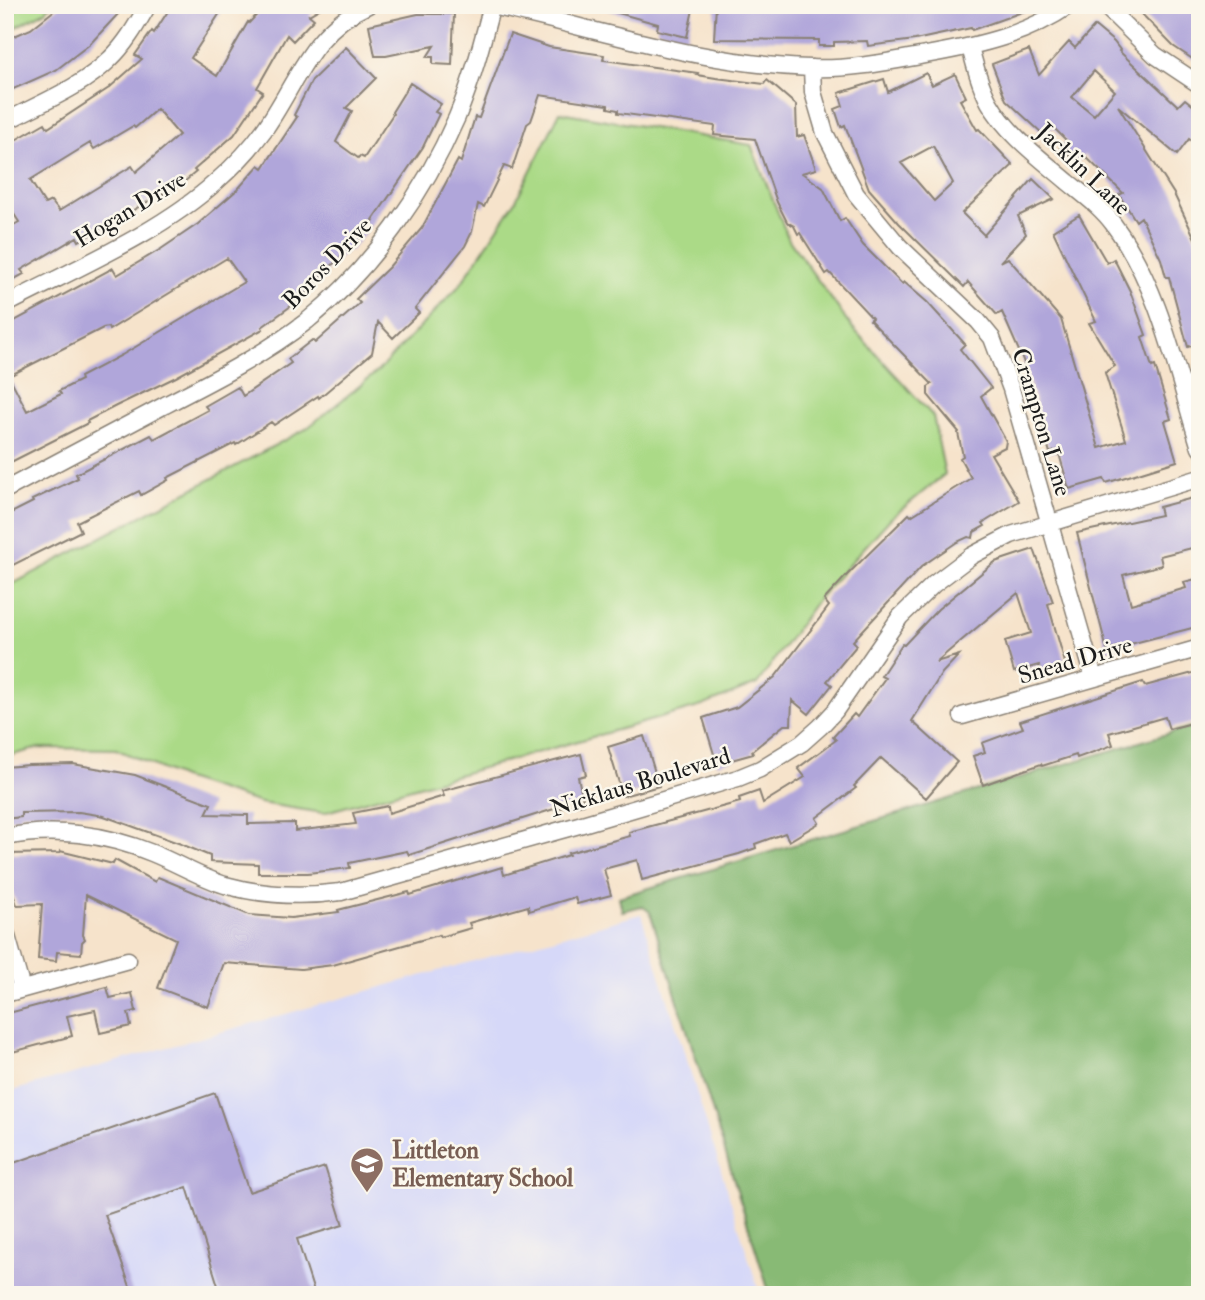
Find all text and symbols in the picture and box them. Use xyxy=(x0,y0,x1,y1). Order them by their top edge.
street label: Jacklin Lane xyxy=(1029,116,1138,222)
street label: Hogan Drive xyxy=(69,164,192,255)
street label: Boros Drive xyxy=(276,211,379,316)
street label: Crampton Lane xyxy=(1004,344,1079,500)
street label: Snead Drive xyxy=(1014,629,1136,692)
street label: Nicklaus Boulevard xyxy=(546,740,734,825)
place label: Littleton Elementary School xyxy=(392,1135,574,1194)
school or university icon: Littleton Elementary School xyxy=(348,1145,386,1194)

